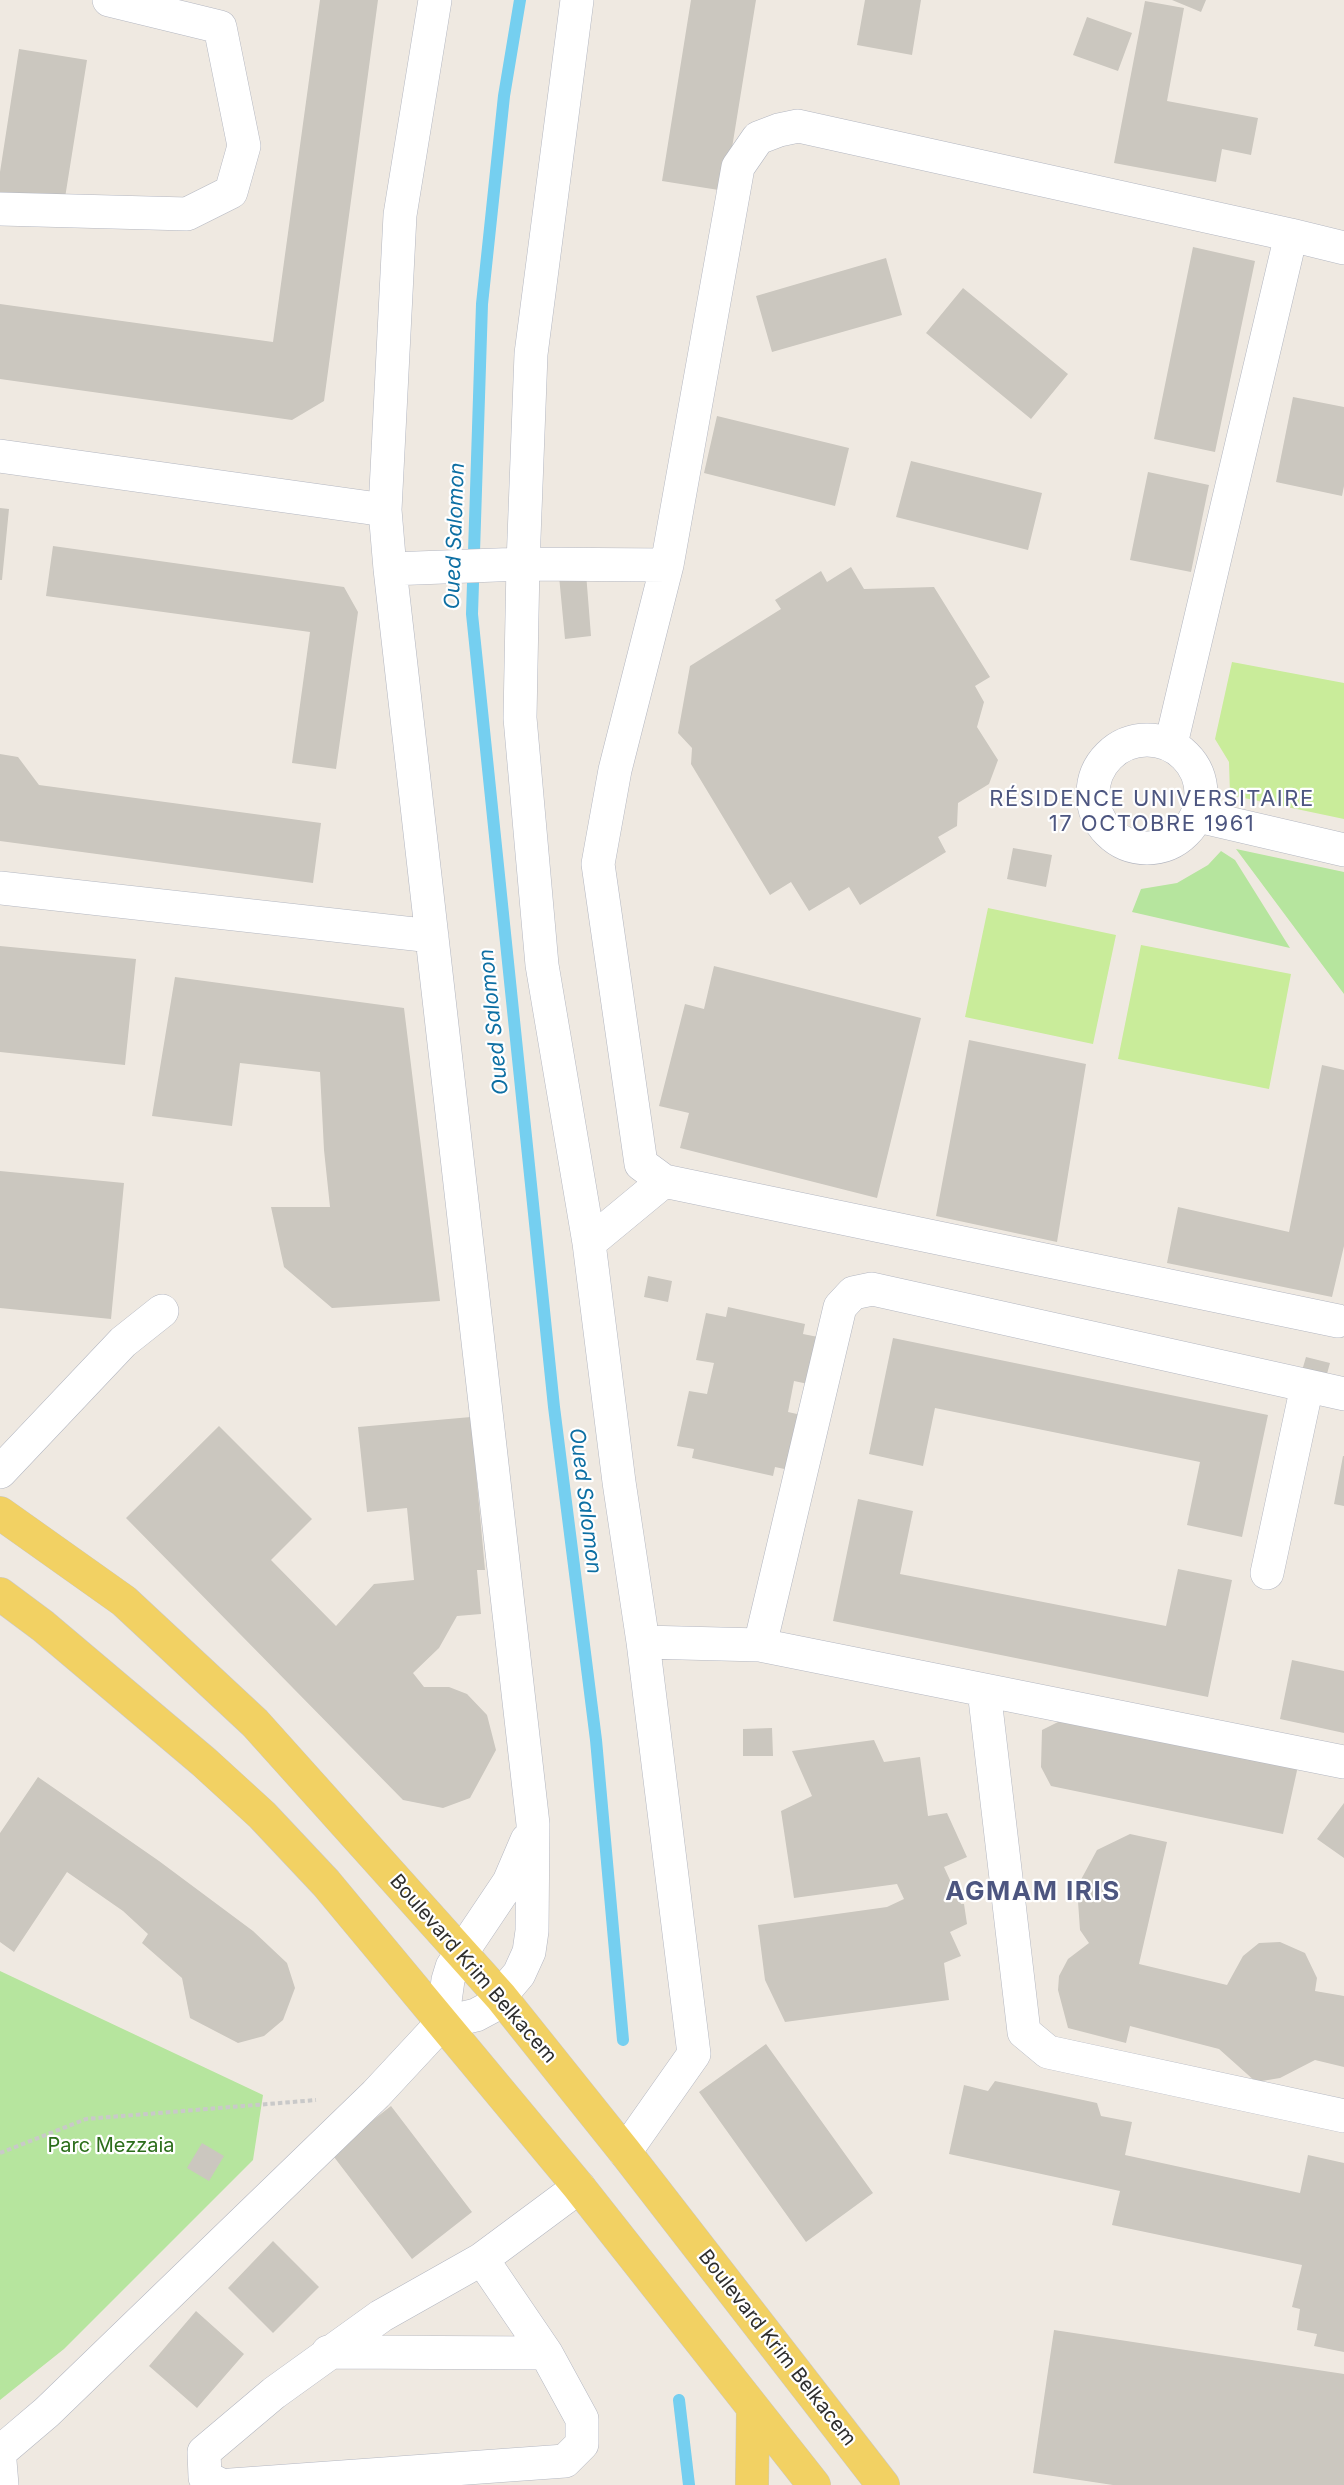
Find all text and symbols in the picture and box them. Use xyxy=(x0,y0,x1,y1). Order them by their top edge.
water label: Oued Salomon xyxy=(440,462,470,610)
district label: RÉSIDENCE UNIVERSITAIRE 17 OCTOBRE 1961 xyxy=(989,786,1315,837)
water label: Oued Salomon xyxy=(474,948,514,1096)
water label: Oued Salomon xyxy=(564,1427,606,1575)
street label: Boulevard Krim Belkacem xyxy=(385,1870,561,2068)
district label: AGMAM IRIS xyxy=(945,1876,1121,1908)
park label: Parc Mezzaia xyxy=(47,2134,175,2158)
street label: Boulevard Krim Belkacem xyxy=(693,2245,861,2451)

